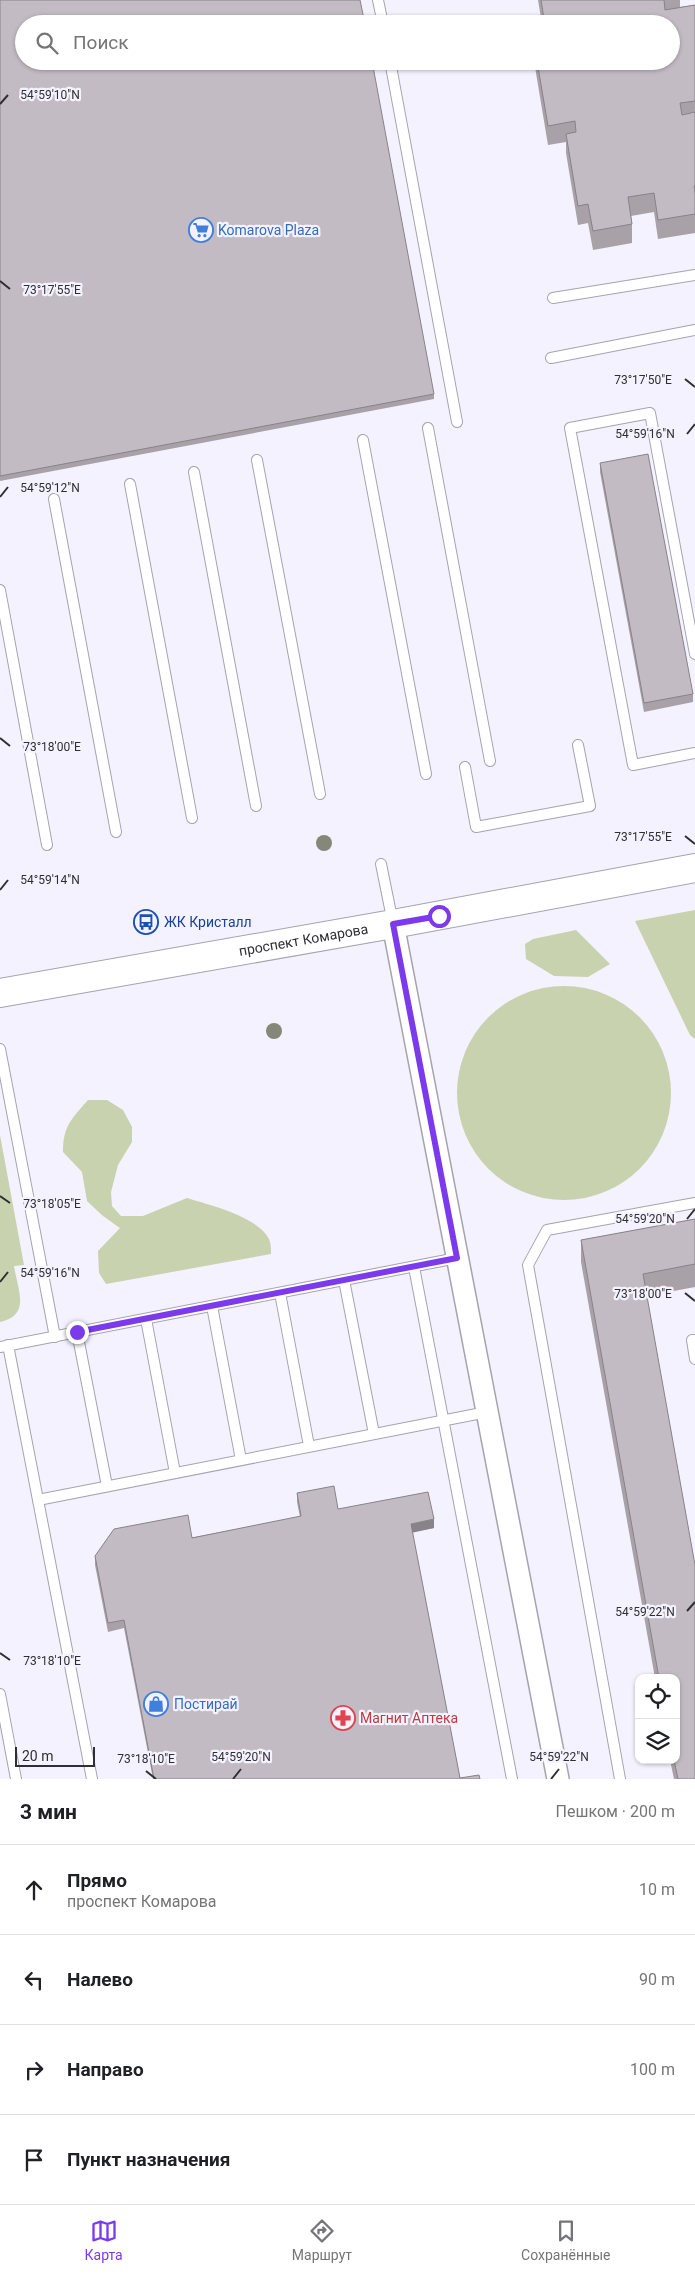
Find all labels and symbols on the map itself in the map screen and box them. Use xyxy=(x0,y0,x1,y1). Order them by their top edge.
text: 54°59'10"N xyxy=(20,88,80,102)
supermarket icon: Komarova Plaza xyxy=(188,217,214,243)
place label: Komarova Plaza xyxy=(218,222,319,238)
text: 73°17'55"E xyxy=(23,283,81,297)
text: 73°17'50"E xyxy=(614,373,672,387)
text: 54°59'16"N xyxy=(615,427,675,441)
text: 54°59'12"N xyxy=(20,481,80,495)
text: 73°18'00"E xyxy=(23,740,81,754)
text: 73°17'55"E xyxy=(614,830,672,844)
text: 54°59'14"N xyxy=(20,873,80,887)
route start xyxy=(428,905,451,928)
bus stop icon: ЖК Кристалл xyxy=(133,909,159,935)
place label: ЖК Кристалл xyxy=(164,914,252,930)
street label: проспект Комарова xyxy=(238,921,369,959)
text: 73°18'05"E xyxy=(23,1197,81,1211)
text: 54°59'20"N xyxy=(615,1212,675,1226)
text: 54°59'16"N xyxy=(20,1266,80,1280)
text: 73°18'00"E xyxy=(614,1287,672,1301)
route end xyxy=(66,1321,89,1344)
text: 54°59'22"N xyxy=(615,1605,675,1619)
text: 73°18'10"E xyxy=(23,1654,81,1668)
shop icon: Постирай xyxy=(143,1691,169,1717)
place label: Постирай xyxy=(174,1696,238,1712)
pharmacy icon: Магнит Аптека xyxy=(330,1705,356,1731)
place label: Магнит Аптека xyxy=(360,1710,458,1726)
scale bar xyxy=(15,1744,95,1767)
text: 54°59'20"N xyxy=(211,1750,271,1764)
text: 54°59'22"N xyxy=(529,1750,589,1764)
text: 73°18'10"E xyxy=(117,1752,175,1766)

